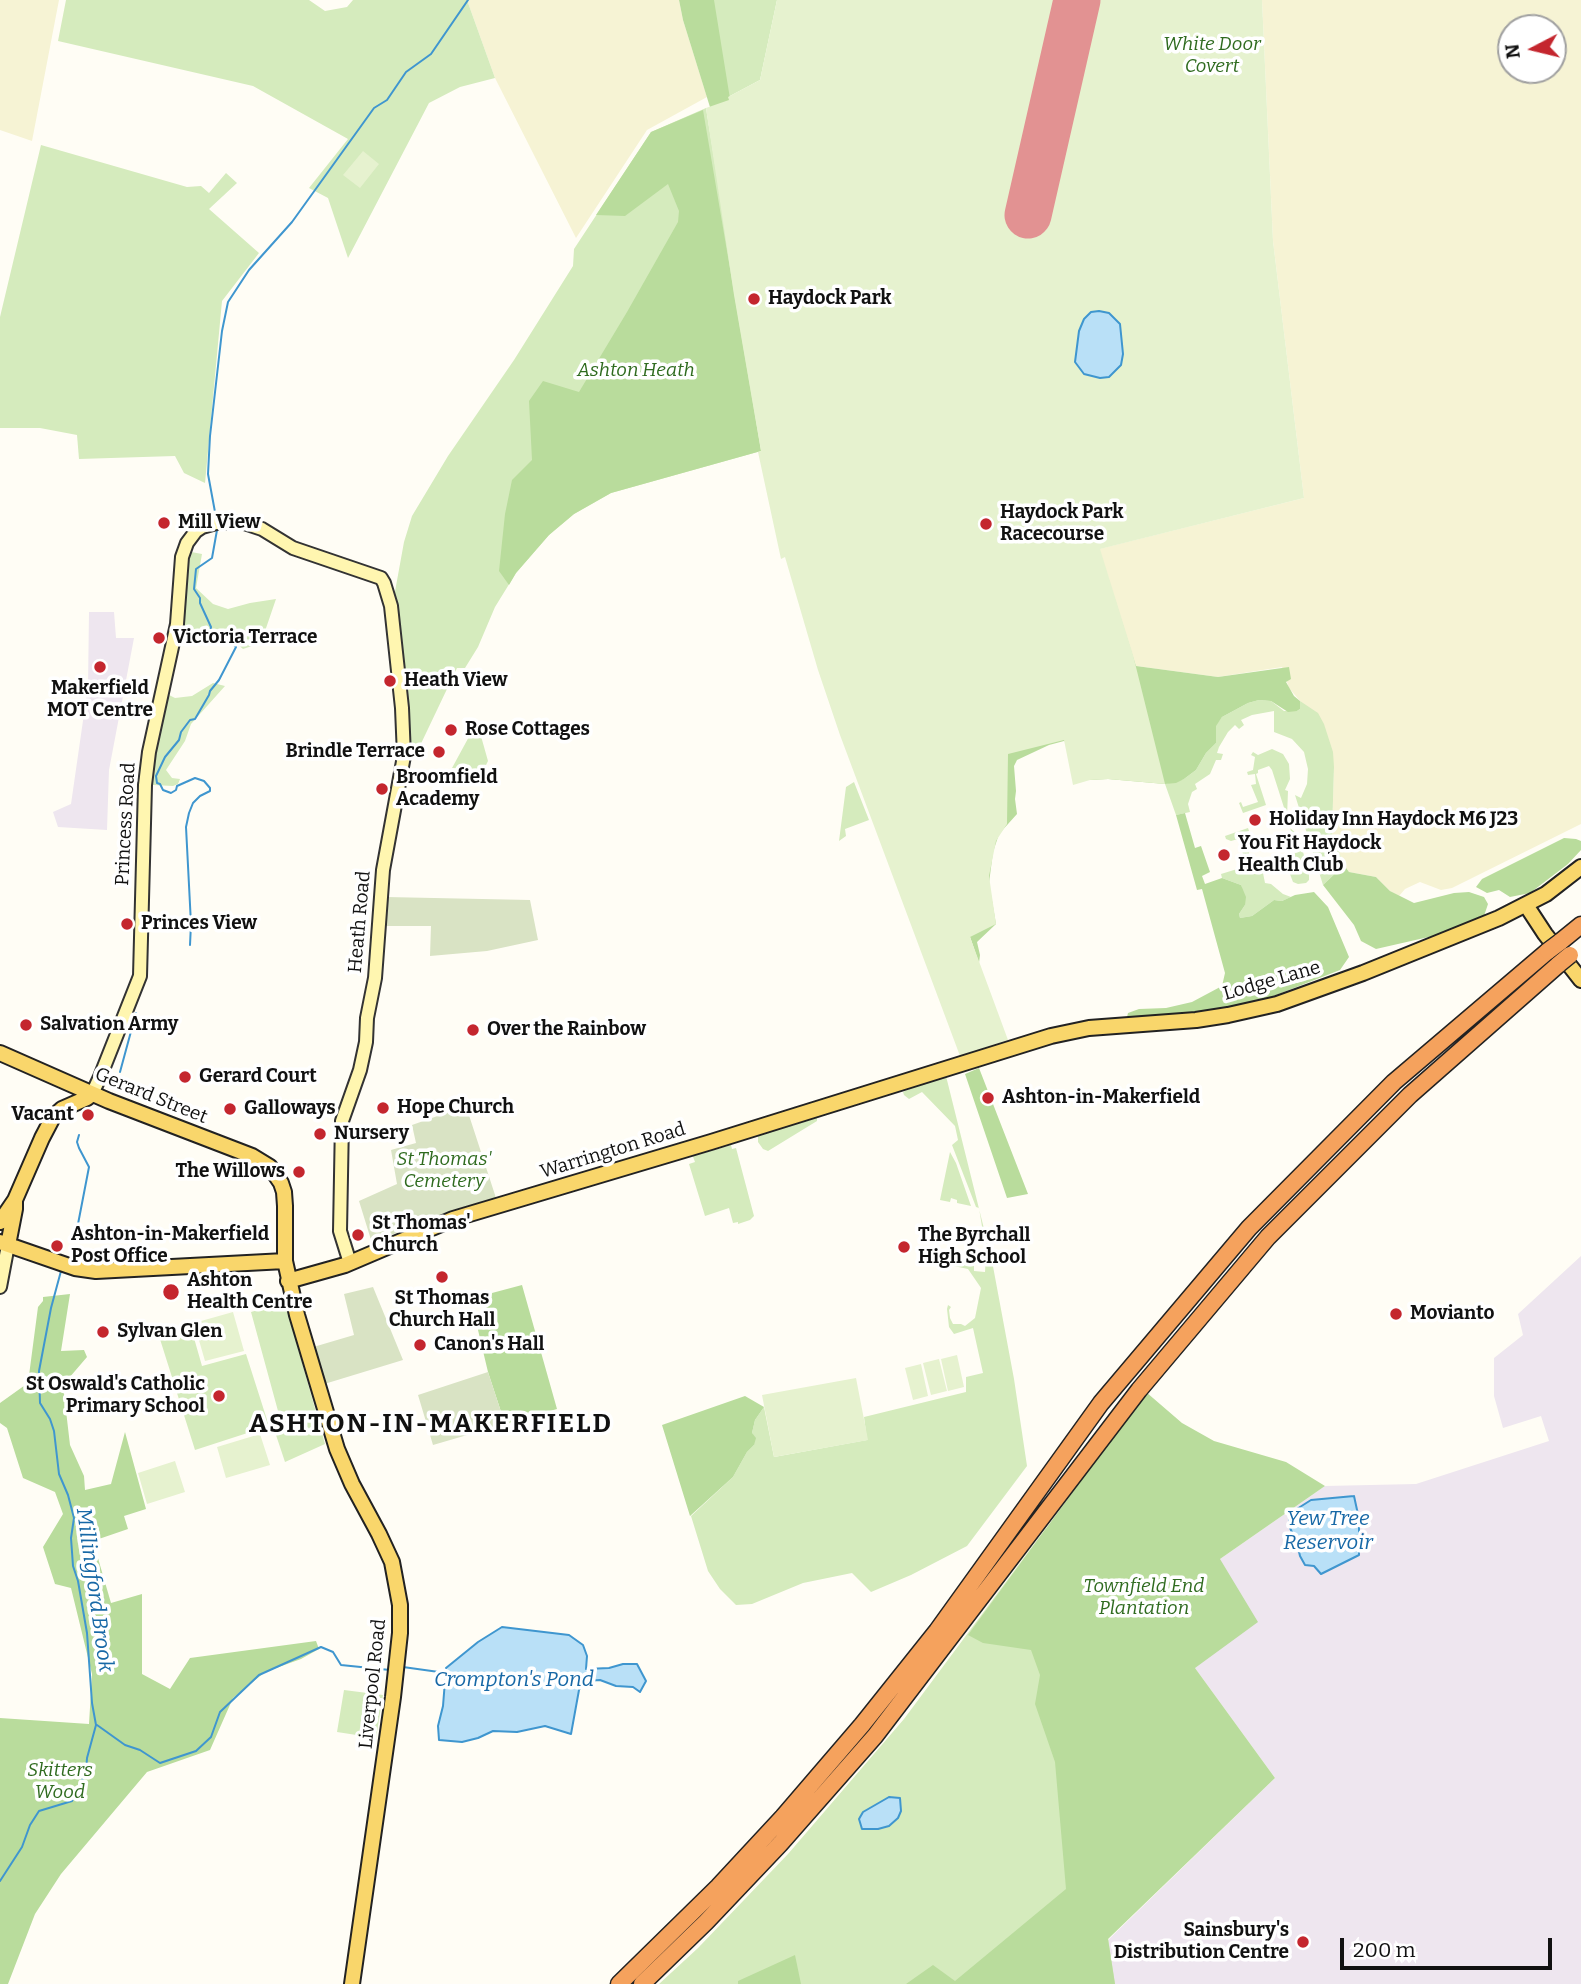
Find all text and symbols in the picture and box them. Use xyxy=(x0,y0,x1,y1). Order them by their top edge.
north arrow xyxy=(1497,14,1567,84)
park label: White Door Covert xyxy=(1163,34,1261,78)
text: N xyxy=(1500,43,1525,60)
place label: Haydock Park xyxy=(768,288,892,310)
marker: Haydock Park xyxy=(746,291,762,307)
park label: Ashton Heath xyxy=(577,360,695,382)
place label: Haydock Park Racecourse xyxy=(1000,502,1124,546)
place label: Mill View xyxy=(178,512,261,534)
marker: Mill View xyxy=(156,515,172,531)
marker: Haydock Park Racecourse xyxy=(978,516,994,532)
place label: Victoria Terrace xyxy=(173,627,317,649)
marker: Victoria Terrace xyxy=(151,630,167,646)
marker: Makerfield MOT Centre xyxy=(92,659,108,675)
place label: Heath View xyxy=(404,670,508,692)
marker: Heath View xyxy=(382,673,398,689)
place label: Makerfield MOT Centre xyxy=(47,678,153,722)
place label: Rose Cottages xyxy=(465,719,590,741)
marker: Rose Cottages xyxy=(443,722,459,738)
place label: Brindle Terrace xyxy=(286,741,425,763)
marker: Brindle Terrace xyxy=(431,744,447,760)
street label: Princess Road xyxy=(111,762,141,886)
place label: Broomfield Academy xyxy=(396,767,498,811)
marker: Broomfield Academy xyxy=(374,781,390,797)
place label: Holiday Inn Haydock M6 J23 xyxy=(1269,809,1518,831)
marker: Holiday Inn Haydock M6 J23 xyxy=(1247,812,1263,828)
place label: You Fit Haydock Health Club xyxy=(1238,833,1381,877)
marker: You Fit Haydock Health Club xyxy=(1216,847,1232,863)
street label: Heath Road xyxy=(344,870,376,974)
place label: Princes View xyxy=(141,913,257,935)
marker: Princes View xyxy=(119,916,135,932)
street label: Lodge Lane xyxy=(1221,956,1323,1006)
place label: Salvation Army xyxy=(40,1014,178,1036)
marker: Salvation Army xyxy=(18,1017,34,1033)
place label: Over the Rainbow xyxy=(487,1019,646,1041)
marker: Over the Rainbow xyxy=(465,1022,481,1038)
street label: Gerard Street xyxy=(91,1063,211,1129)
place label: Gerard Court xyxy=(199,1066,317,1088)
marker: Gerard Court xyxy=(177,1069,193,1085)
place label: Ashton-in-Makerfield xyxy=(1002,1087,1200,1109)
marker: Ashton-in-Makerfield xyxy=(980,1090,996,1106)
place label: Hope Church xyxy=(397,1097,514,1119)
place label: Galloways xyxy=(244,1098,336,1120)
marker: Hope Church xyxy=(375,1100,391,1116)
marker: Galloways xyxy=(222,1101,238,1117)
place label: Vacant xyxy=(11,1104,74,1126)
marker: Vacant xyxy=(80,1107,96,1123)
street label: Warrington Road xyxy=(538,1118,688,1184)
place label: Nursery xyxy=(334,1123,409,1145)
marker: Nursery xyxy=(312,1126,328,1142)
park label: St Thomas' Cemetery xyxy=(396,1149,492,1193)
place label: The Willows xyxy=(176,1161,285,1183)
marker: The Willows xyxy=(291,1164,307,1180)
place label: St Thomas' Church xyxy=(372,1213,471,1257)
place label: Ashton-in-Makerfield Post Office xyxy=(71,1224,269,1268)
place label: The Byrchall High School xyxy=(918,1225,1030,1269)
marker: St Thomas' Church xyxy=(350,1227,366,1243)
marker: Ashton-in-Makerfield Post Office xyxy=(49,1238,65,1254)
marker: The Byrchall High School xyxy=(896,1239,912,1255)
marker: St Thomas Church Hall xyxy=(434,1269,450,1285)
place label: Ashton Health Centre xyxy=(187,1270,312,1314)
marker: Ashton Health Centre xyxy=(161,1282,181,1302)
place label: St Thomas Church Hall xyxy=(389,1288,495,1332)
place label: Movianto xyxy=(1410,1303,1494,1325)
marker: Movianto xyxy=(1388,1306,1404,1322)
place label: Sylvan Glen xyxy=(117,1321,222,1343)
marker: Sylvan Glen xyxy=(95,1324,111,1340)
place label: Canon's Hall xyxy=(434,1334,544,1356)
marker: Canon's Hall xyxy=(412,1337,428,1353)
place label: St Oswald's Catholic Primary School xyxy=(26,1374,205,1418)
marker: St Oswald's Catholic Primary School xyxy=(211,1388,227,1404)
district label: ASHTON-IN-MAKERFIELD xyxy=(251,1409,611,1441)
water label: Millingford Brook xyxy=(70,1506,118,1674)
water label: Yew Tree Reservoir xyxy=(1283,1506,1373,1556)
park label: Townfield End Plantation xyxy=(1084,1576,1204,1620)
street label: Liverpool Road xyxy=(355,1618,391,1750)
water label: Crompton's Pond xyxy=(434,1667,594,1693)
park label: Skitters Wood xyxy=(27,1760,93,1804)
place label: Sainsbury's Distribution Centre xyxy=(1114,1920,1289,1964)
scale bar xyxy=(1343,1924,1555,1968)
marker: Sainsbury's Distribution Centre xyxy=(1295,1934,1311,1950)
text: 200 m xyxy=(1353,1937,1416,1963)

